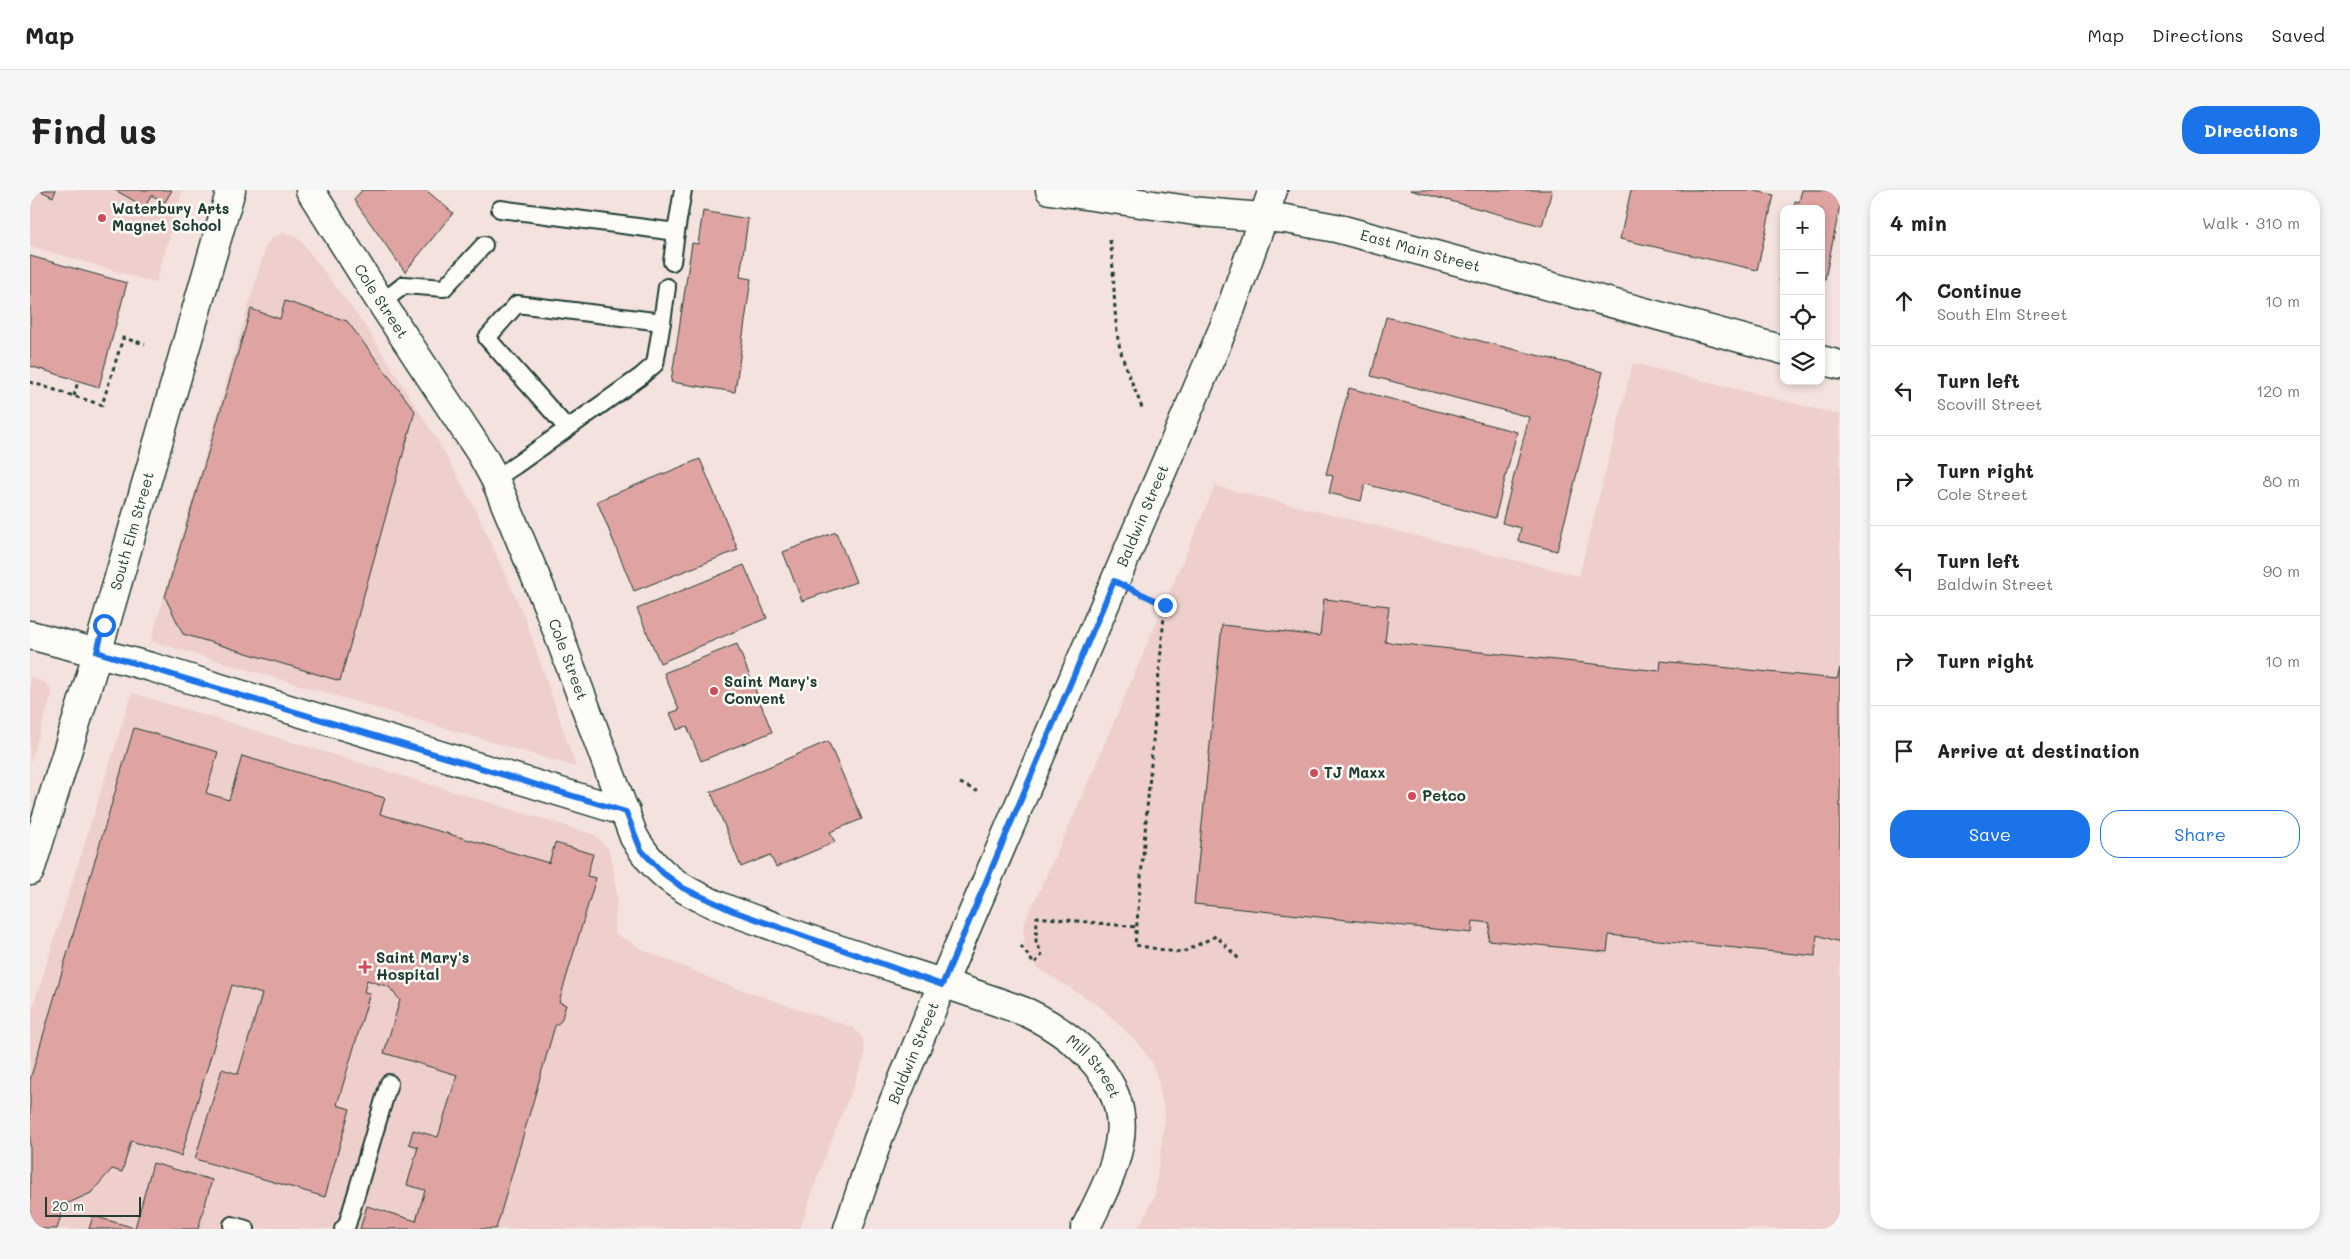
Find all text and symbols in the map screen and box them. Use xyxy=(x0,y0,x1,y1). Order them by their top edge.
text: Map xyxy=(25,19,74,50)
text: Map xyxy=(2087,23,2124,47)
text: Directions xyxy=(2152,23,2244,47)
text: Saved xyxy=(2272,23,2325,47)
button: Directions xyxy=(2182,106,2320,154)
text: Find us xyxy=(30,107,157,153)
place label: Waterbury Arts Magnet School xyxy=(112,198,229,235)
map controls xyxy=(1780,205,1825,385)
button: + xyxy=(1780,205,1825,250)
text: 4 min xyxy=(1890,209,1947,236)
marker: Waterbury Arts Magnet School xyxy=(96,212,108,224)
text: Walk · 310 m xyxy=(2202,212,2300,233)
street label: East Main Street xyxy=(1358,224,1483,276)
button: − xyxy=(1780,250,1825,295)
street label: Cole Street xyxy=(350,260,413,342)
text: Continue xyxy=(1937,278,2022,303)
icon: ahead xyxy=(1890,287,1918,315)
text: 10 m xyxy=(2265,290,2300,311)
button: locate xyxy=(1780,295,1825,340)
text: South Elm Street xyxy=(1937,303,2067,324)
button: layers xyxy=(1780,340,1825,385)
text: Turn left xyxy=(1937,368,2020,393)
icon: left xyxy=(1890,377,1918,405)
text: 120 m xyxy=(2256,380,2300,401)
text: Scovill Street xyxy=(1937,393,2042,414)
text: Turn right xyxy=(1937,458,2034,483)
street label: Baldwin Street xyxy=(1111,461,1173,570)
icon: right xyxy=(1890,467,1918,495)
street label: South Elm Street xyxy=(105,469,158,592)
text: 80 m xyxy=(2263,470,2300,491)
text: Cole Street xyxy=(1937,483,2028,504)
text: Turn left xyxy=(1937,548,2020,573)
icon: left xyxy=(1890,557,1918,585)
text: 90 m xyxy=(2263,560,2300,581)
text: Baldwin Street xyxy=(1937,573,2053,594)
route end xyxy=(1154,594,1177,617)
route start xyxy=(93,614,116,637)
street label: Cole Street xyxy=(545,616,593,703)
icon: right xyxy=(1890,647,1918,675)
text: Turn right xyxy=(1937,648,2034,673)
text: 10 m xyxy=(2265,650,2300,671)
place label: Saint Mary's Convent xyxy=(724,671,817,708)
marker: Saint Mary's Convent xyxy=(708,685,720,697)
icon: arrive xyxy=(1890,737,1918,765)
text: Arrive at destination xyxy=(1937,738,2140,763)
place label: TJ Maxx xyxy=(1324,762,1385,782)
marker: TJ Maxx xyxy=(1308,767,1320,779)
place label: Petco xyxy=(1422,785,1466,805)
marker: Petco xyxy=(1406,790,1418,802)
button: Save xyxy=(1890,810,2090,858)
button: Share xyxy=(2100,810,2300,858)
place label: Saint Mary's Hospital xyxy=(376,947,469,984)
marker: Saint Mary's Hospital xyxy=(358,960,372,974)
street label: Baldwin Street xyxy=(883,998,943,1107)
street label: Mill Street xyxy=(1063,1029,1126,1101)
scale bar xyxy=(45,1194,141,1217)
text: 20 m xyxy=(52,1196,84,1215)

